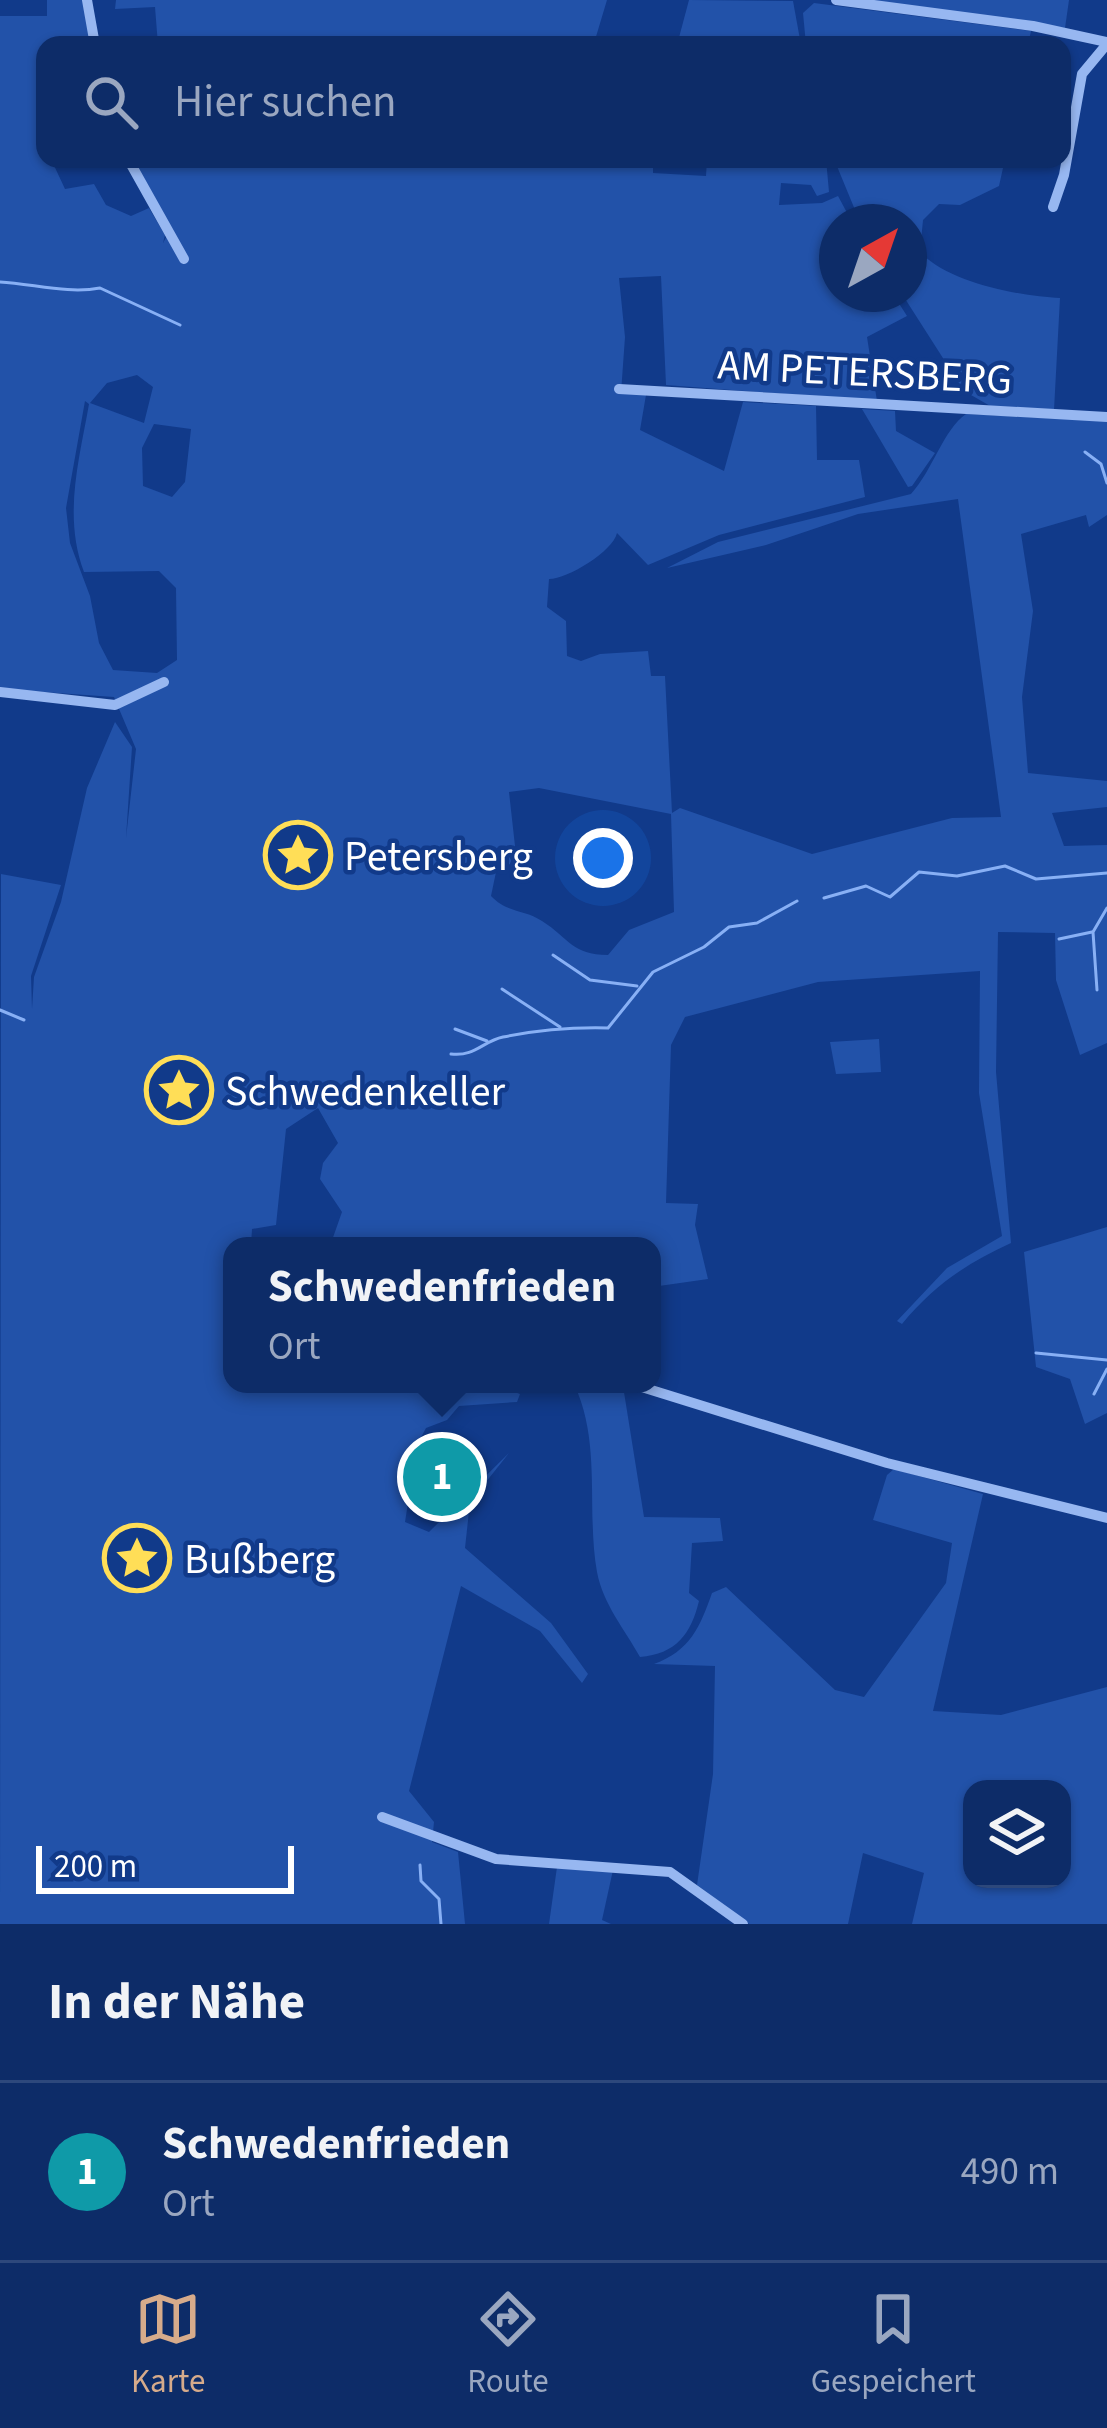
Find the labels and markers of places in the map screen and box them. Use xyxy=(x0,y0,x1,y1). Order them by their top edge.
place icon: Petersberg xyxy=(263,820,333,890)
place label: Petersberg xyxy=(344,827,533,887)
place icon: Schwedenkeller xyxy=(144,1055,214,1125)
place label: Schwedenkeller xyxy=(225,1062,506,1122)
pin: 1 xyxy=(403,1432,481,1522)
place icon: Bußberg xyxy=(102,1523,172,1593)
place label: Bußberg xyxy=(184,1530,335,1590)

